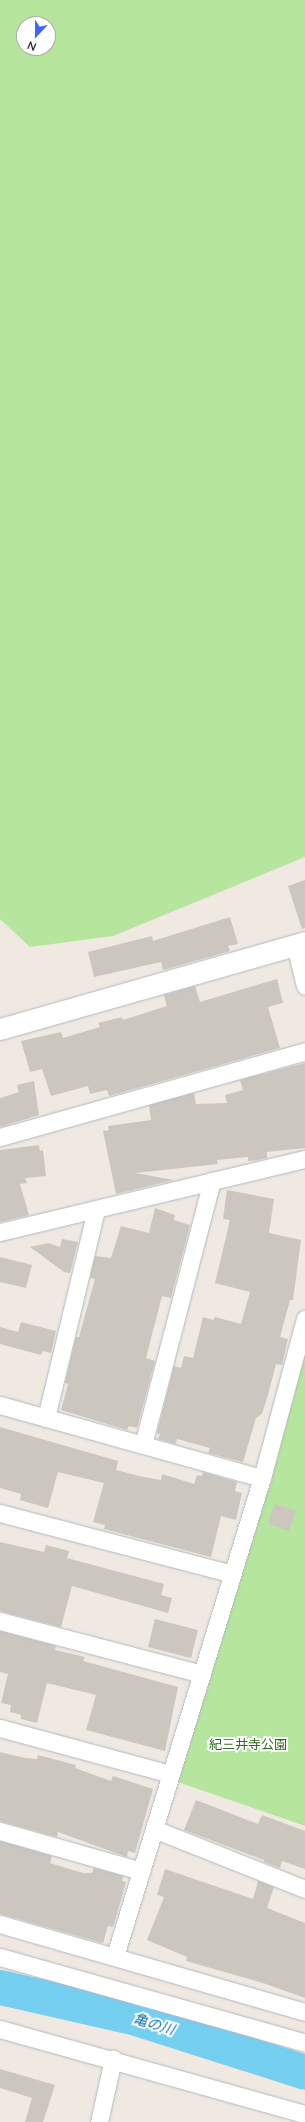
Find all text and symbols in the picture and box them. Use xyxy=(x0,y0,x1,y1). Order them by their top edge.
north arrow xyxy=(16,16,56,56)
text: N xyxy=(25,39,38,54)
park label: 紀三井寺公園 xyxy=(209,1736,287,1752)
water label: 亀の川 xyxy=(131,2010,177,2038)

